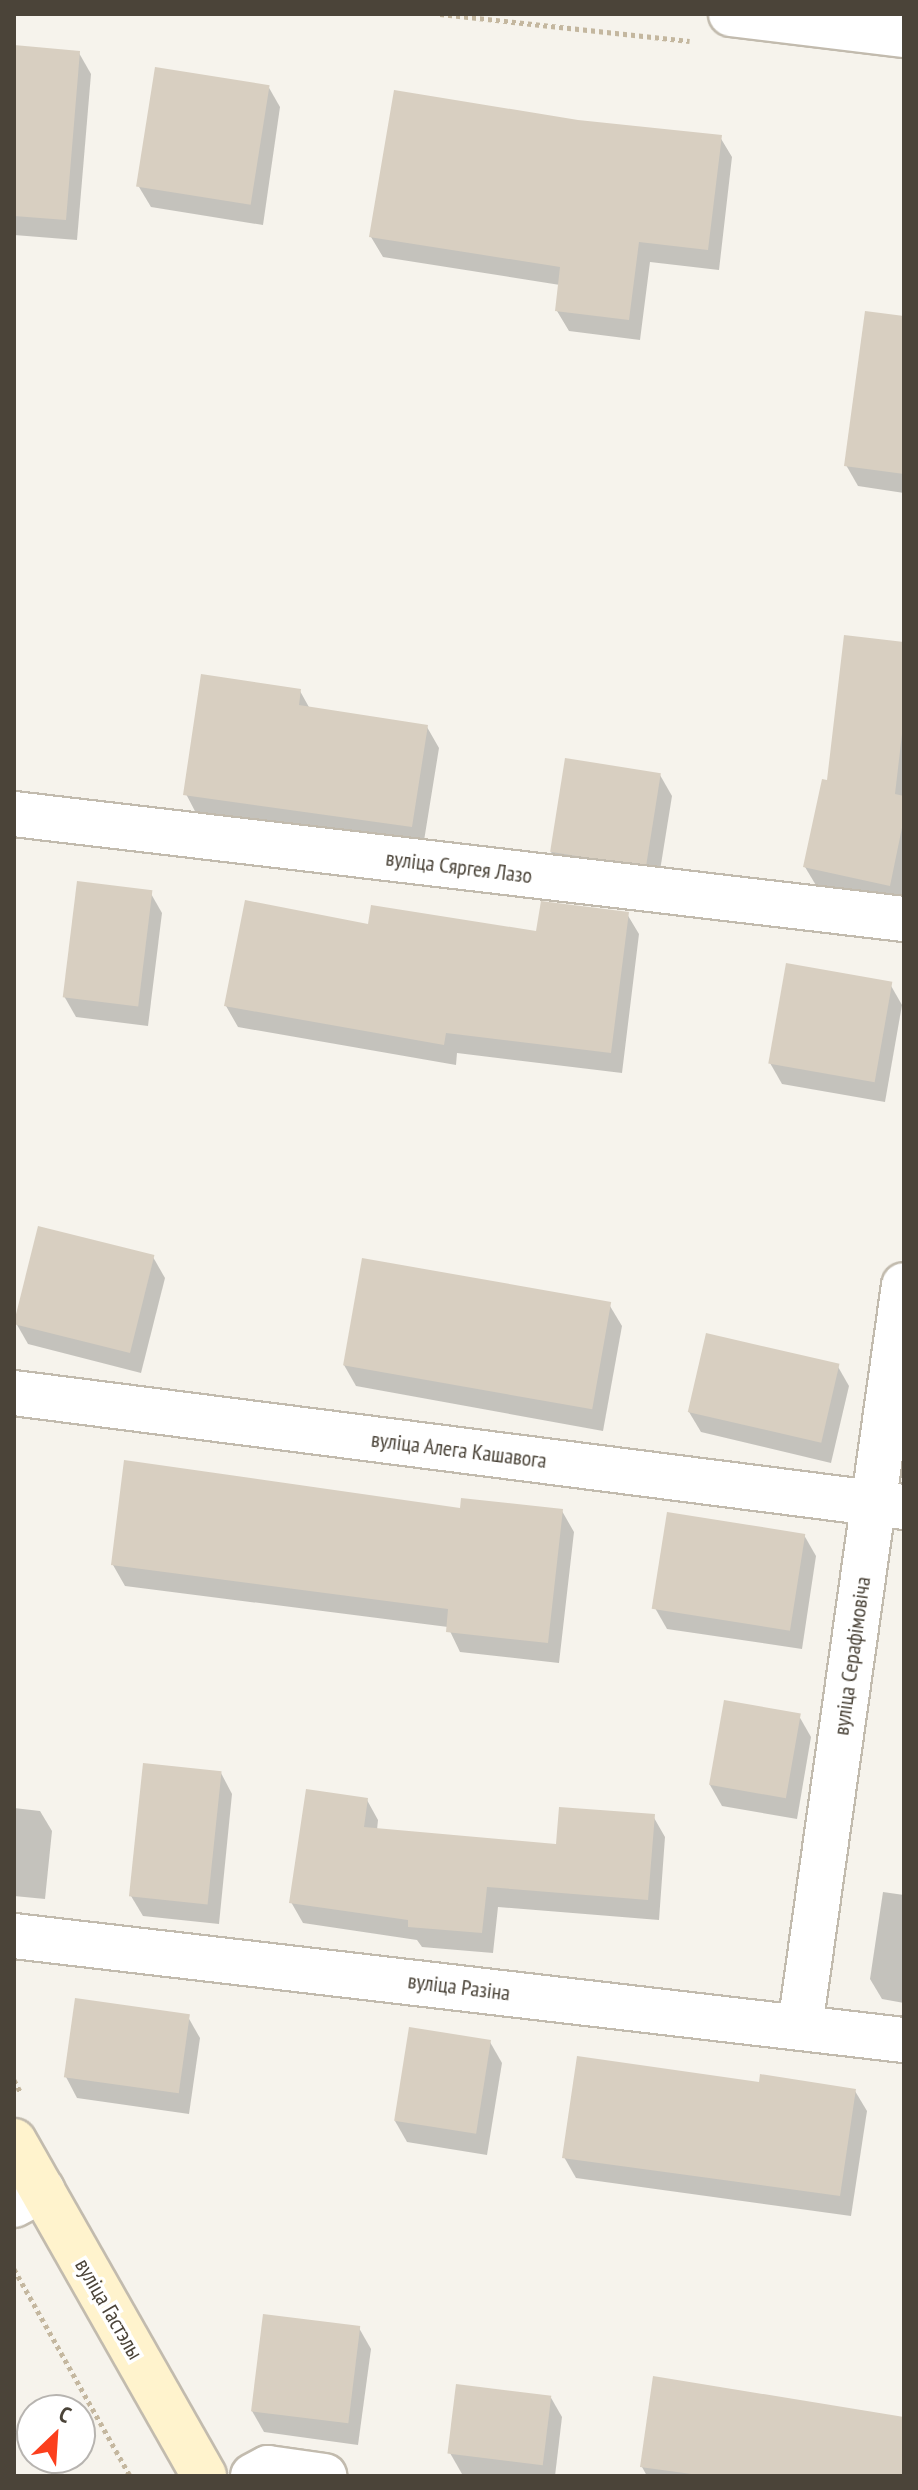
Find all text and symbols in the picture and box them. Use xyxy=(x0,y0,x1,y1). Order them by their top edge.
street label: вуліца Сяргея Лазо xyxy=(384,845,534,889)
street label: вуліца Алега Кашавога xyxy=(369,1426,549,1474)
street label: вуліца Серафімовіча xyxy=(828,1575,876,1737)
street label: вуліца Разіна xyxy=(406,1968,512,2006)
street label: вуліца Гастэлы xyxy=(70,2254,148,2364)
north arrow xyxy=(16,2394,96,2474)
text: С xyxy=(55,2399,76,2429)

